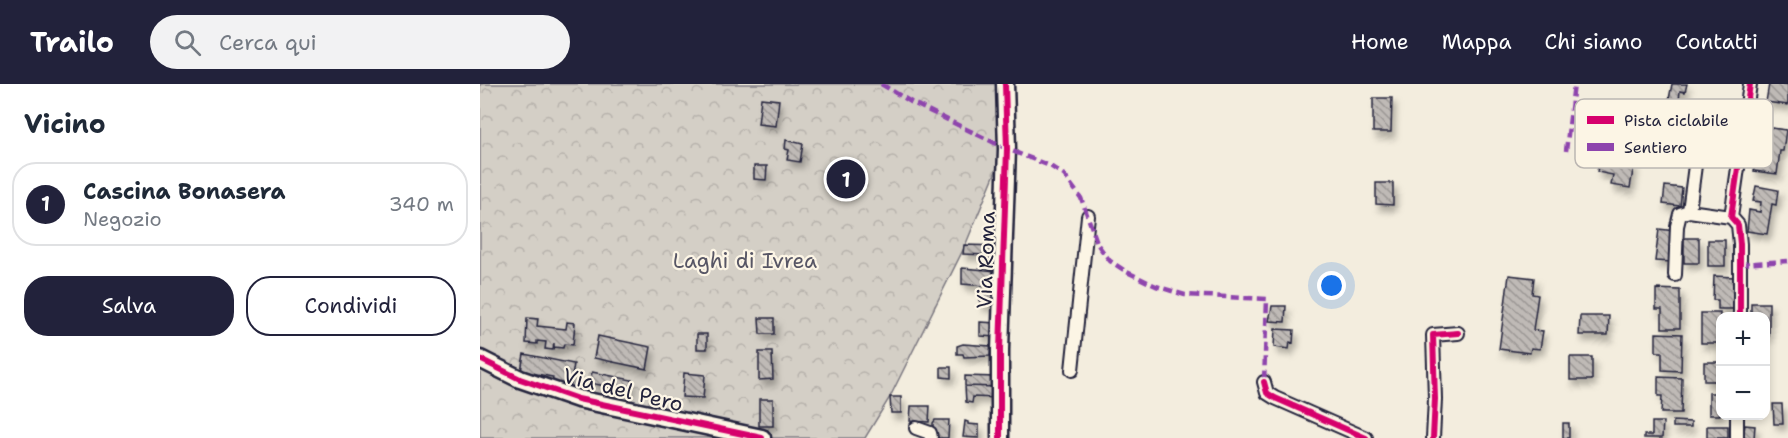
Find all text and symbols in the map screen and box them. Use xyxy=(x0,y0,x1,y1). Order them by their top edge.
search box xyxy=(150,15,570,69)
text: Trailo xyxy=(30,23,114,61)
icon: search xyxy=(171,26,204,59)
text: Cerca qui xyxy=(219,28,317,57)
text: Home xyxy=(1351,28,1409,56)
text: Mappa xyxy=(1442,28,1512,56)
text: Chi siamo xyxy=(1545,28,1642,56)
text: Contatti xyxy=(1675,28,1758,56)
legend xyxy=(1575,99,1773,168)
text: Vicino xyxy=(24,106,106,141)
text: Pista ciclabile xyxy=(1624,110,1729,131)
text: Sentiero xyxy=(1624,137,1687,158)
pin: 1 xyxy=(826,156,866,202)
text: Cascina Bonasera xyxy=(83,177,286,206)
text: 1 xyxy=(41,191,50,217)
text: 340 m xyxy=(389,191,454,217)
text: Negozio xyxy=(83,206,162,232)
street label: Via Roma xyxy=(970,211,1002,309)
park label: Laghi di Ivrea xyxy=(673,247,817,275)
your location xyxy=(1317,271,1346,300)
button: Salva xyxy=(24,276,234,336)
button: Condividi xyxy=(246,276,456,336)
map controls xyxy=(1716,312,1770,420)
button: + xyxy=(1716,312,1770,366)
street label: Via del Pero xyxy=(560,362,686,418)
button: − xyxy=(1716,366,1770,420)

